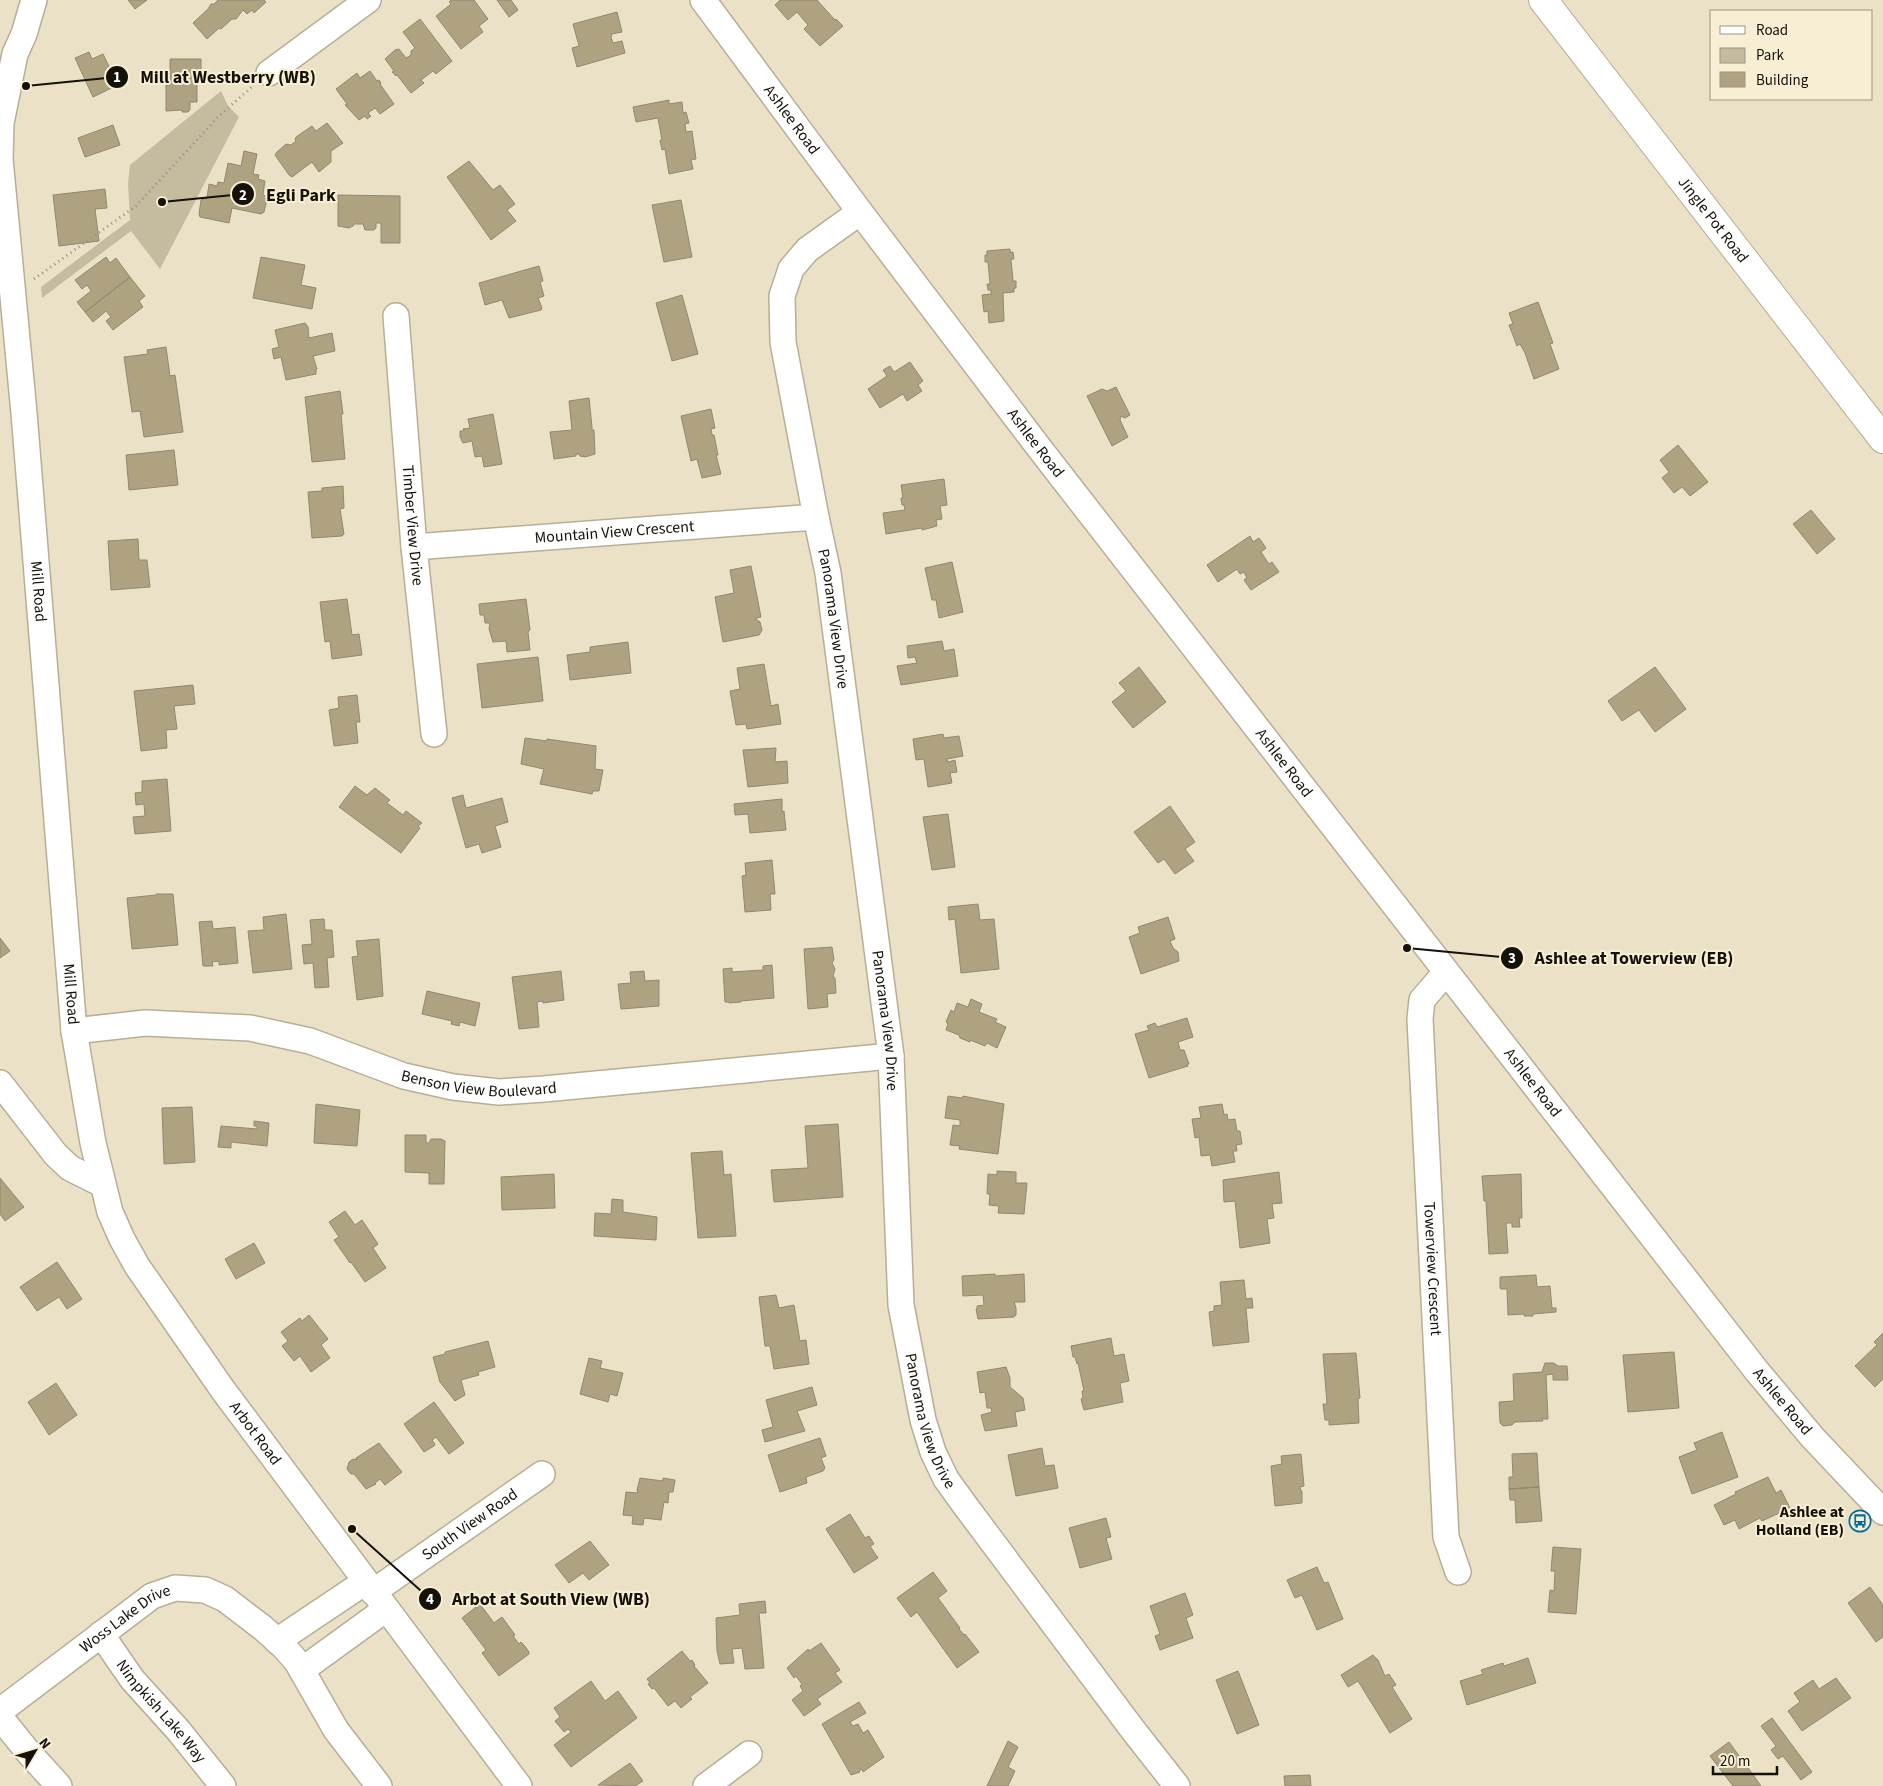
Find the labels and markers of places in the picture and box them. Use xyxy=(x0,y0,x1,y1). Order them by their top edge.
callout: Mill at Westberry (WB) xyxy=(105,60,326,93)
callout: Egli Park xyxy=(231,178,345,211)
callout: Ashlee at Towerview (EB) xyxy=(1499,942,1743,975)
place label: Ashlee at Holland (EB) xyxy=(1756,1501,1844,1541)
bus stop icon: Ashlee at Holland (EB) xyxy=(1848,1509,1872,1533)
callout: Arbot at South View (WB) xyxy=(417,1582,660,1615)

